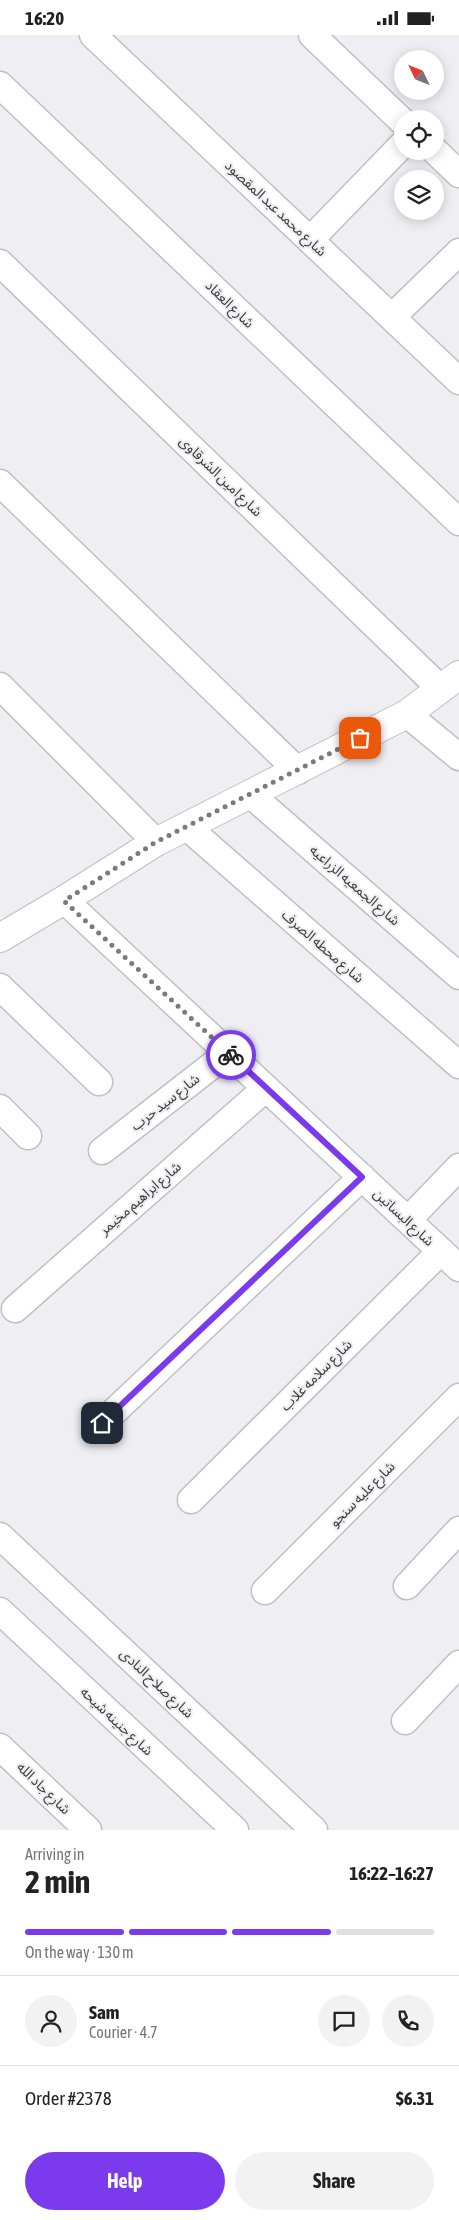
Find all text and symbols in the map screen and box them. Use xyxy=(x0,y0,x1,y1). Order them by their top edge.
text: 16:20 xyxy=(25,7,64,29)
north arrow xyxy=(394,50,444,100)
map controls xyxy=(394,50,444,220)
button: locate xyxy=(394,110,444,160)
street label: شارع محمد عبد المقصود xyxy=(220,157,330,261)
button: layers xyxy=(394,170,444,220)
street label: شارع العقاد xyxy=(200,277,258,333)
street label: شارع امين الشرقاوى xyxy=(174,433,266,522)
pin xyxy=(339,717,381,759)
icon: bag xyxy=(346,724,374,752)
street label: شارع الجمعيه الزراعيه xyxy=(305,842,403,931)
street label: شارع محطه الصرف xyxy=(277,906,367,988)
courier xyxy=(206,1030,256,1080)
icon: bike xyxy=(217,1041,245,1069)
street label: شارع سيد حرب xyxy=(128,1070,204,1136)
street label: شارع ابراهيم مخيمر xyxy=(95,1158,186,1241)
street label: شارع البساتين xyxy=(368,1185,437,1251)
street label: شارع سلامه غلاب xyxy=(277,1336,357,1416)
pin xyxy=(81,1402,123,1444)
icon: home xyxy=(88,1409,116,1437)
street label: شارع عليه سنجو xyxy=(326,1458,400,1532)
street label: شارع صلاح النادى xyxy=(115,1645,197,1723)
street label: شارع جنينه شيحه xyxy=(76,1683,156,1761)
street label: شارع جاد الله xyxy=(12,1759,74,1820)
text: Arriving in xyxy=(25,1845,85,1863)
text: 16:22–16:27 xyxy=(349,1862,434,1884)
text: 2 min xyxy=(25,1863,90,1900)
text: On the way · 130 m xyxy=(25,1943,134,1961)
button: person xyxy=(25,1995,77,2047)
button: chat xyxy=(318,1995,370,2047)
button: phone xyxy=(382,1995,434,2047)
text: Sam xyxy=(89,2001,120,2023)
text: Courier · 4.7 xyxy=(89,2023,158,2041)
text: Order #2378 xyxy=(25,2087,112,2109)
text: $6.31 xyxy=(396,2087,434,2109)
button: Help xyxy=(25,2152,225,2210)
button: Share xyxy=(235,2152,434,2210)

